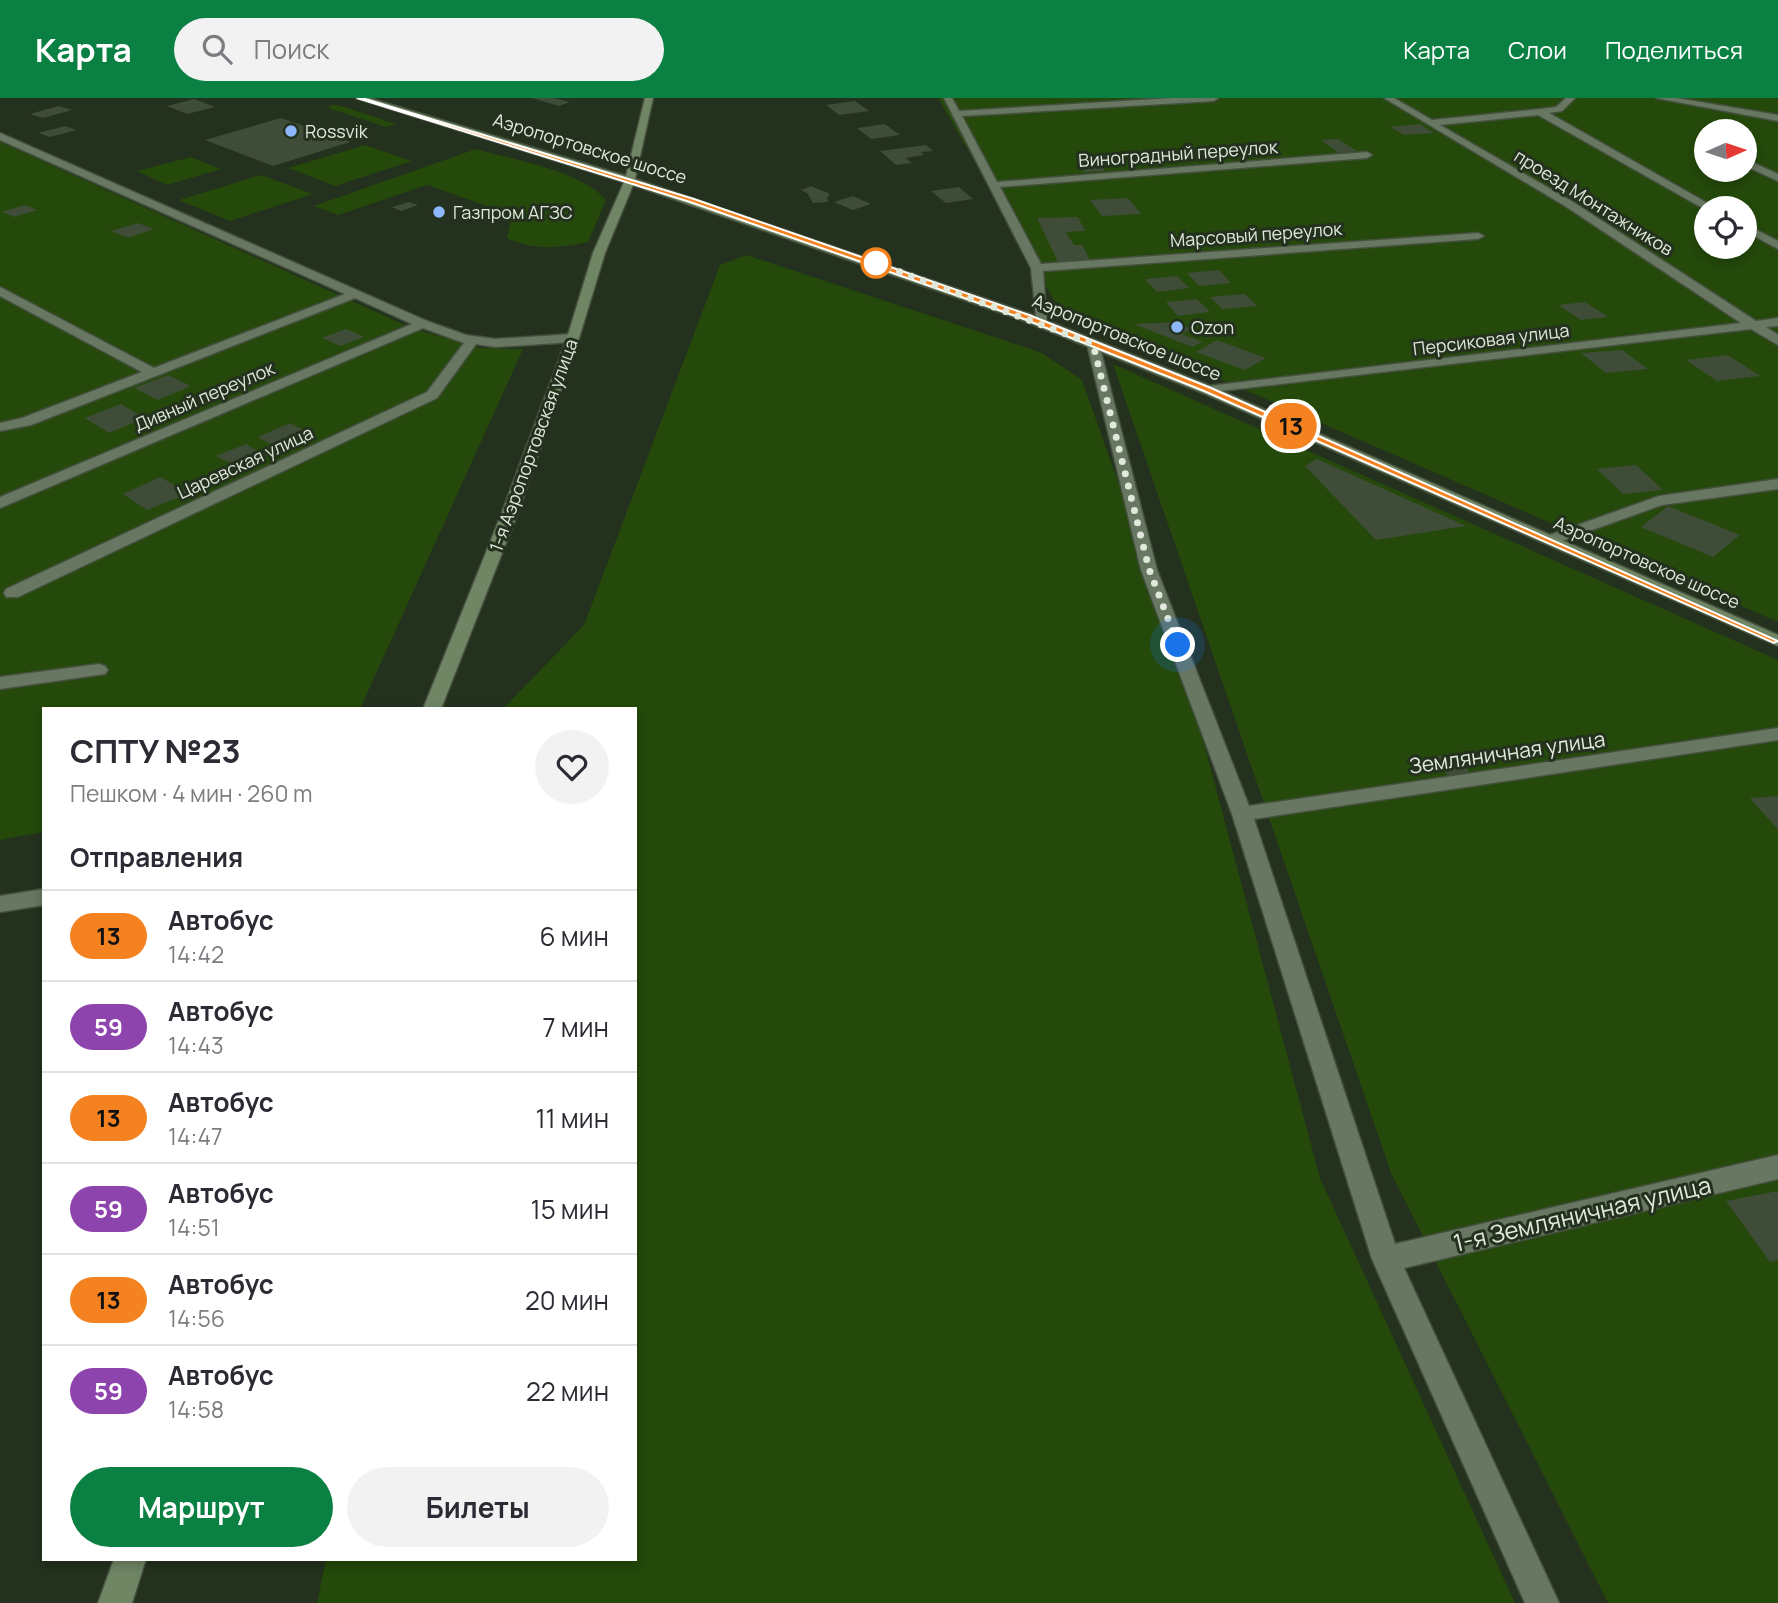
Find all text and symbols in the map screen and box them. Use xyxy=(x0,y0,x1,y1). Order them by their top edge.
search box xyxy=(174,18,664,81)
text: Карта xyxy=(35,27,132,72)
icon: search xyxy=(198,30,236,68)
text: Поиск xyxy=(254,31,329,67)
text: Карта xyxy=(1403,33,1470,66)
text: Слои xyxy=(1508,33,1567,66)
text: Поделиться xyxy=(1605,33,1743,66)
street label: Аэропортовское шоссе xyxy=(490,107,690,189)
place label: Rossvik xyxy=(305,119,369,143)
north arrow xyxy=(1694,119,1757,182)
map controls xyxy=(1694,119,1757,259)
marker: Rossvik xyxy=(283,123,299,139)
street label: Виноградный переулок xyxy=(1078,134,1280,172)
street label: проезд Монтажников xyxy=(1510,143,1678,261)
button: locate xyxy=(1694,196,1757,259)
place label: Газпром АГЗС xyxy=(453,200,573,224)
marker: Газпром АГЗС xyxy=(431,204,447,220)
street label: Марсовый переулок xyxy=(1169,216,1344,252)
unlabelled marker xyxy=(861,248,891,278)
street label: Аэропортовское шоссе xyxy=(1029,288,1225,386)
place label: Ozon xyxy=(1191,315,1234,339)
street label: Персиковая улица xyxy=(1411,318,1571,360)
marker: Ozon xyxy=(1169,319,1185,335)
street label: 1-я Аэропортовская улица xyxy=(483,335,583,555)
street label: Дивный переулок xyxy=(130,355,279,436)
line badge: 13 xyxy=(1260,403,1322,449)
text: 13 xyxy=(1279,409,1303,442)
street label: Царевская улица xyxy=(173,420,317,504)
street label: Аэропортовское шоссе xyxy=(1550,510,1744,614)
your location xyxy=(1160,627,1195,662)
street label: Земляничная улица xyxy=(1407,724,1607,780)
text: СПТУ №23 xyxy=(70,728,241,773)
button: heart xyxy=(535,730,609,804)
text: Пешком · 4 мин · 260 m xyxy=(70,777,313,809)
text: Отправления xyxy=(70,839,243,875)
text: Автобус xyxy=(168,902,274,938)
text: 6 мин xyxy=(540,918,609,954)
text: 13 xyxy=(96,919,121,952)
text: 14:42 xyxy=(168,938,224,970)
text: Автобус xyxy=(168,993,274,1029)
text: 7 мин xyxy=(543,1009,609,1045)
text: 59 xyxy=(94,1010,123,1043)
text: 14:43 xyxy=(168,1029,224,1061)
text: Автобус xyxy=(168,1084,274,1120)
text: 11 мин xyxy=(535,1100,609,1136)
text: 13 xyxy=(96,1101,121,1134)
text: 14:47 xyxy=(168,1120,223,1152)
street label: 1-я Земляничная улица xyxy=(1450,1167,1714,1259)
text: Автобус xyxy=(168,1175,274,1211)
text: 15 мин xyxy=(531,1191,609,1227)
text: 59 xyxy=(94,1192,123,1225)
text: 14:51 xyxy=(168,1211,220,1243)
text: Автобус xyxy=(168,1266,274,1302)
text: 20 мин xyxy=(525,1282,609,1318)
text: 13 xyxy=(96,1283,121,1316)
text: 14:56 xyxy=(168,1302,225,1334)
text: Автобус xyxy=(168,1357,274,1393)
text: 22 мин xyxy=(526,1373,609,1409)
text: 59 xyxy=(94,1374,123,1407)
text: 14:58 xyxy=(168,1393,224,1425)
button: Маршрут xyxy=(70,1467,333,1547)
button: Билеты xyxy=(347,1467,609,1547)

